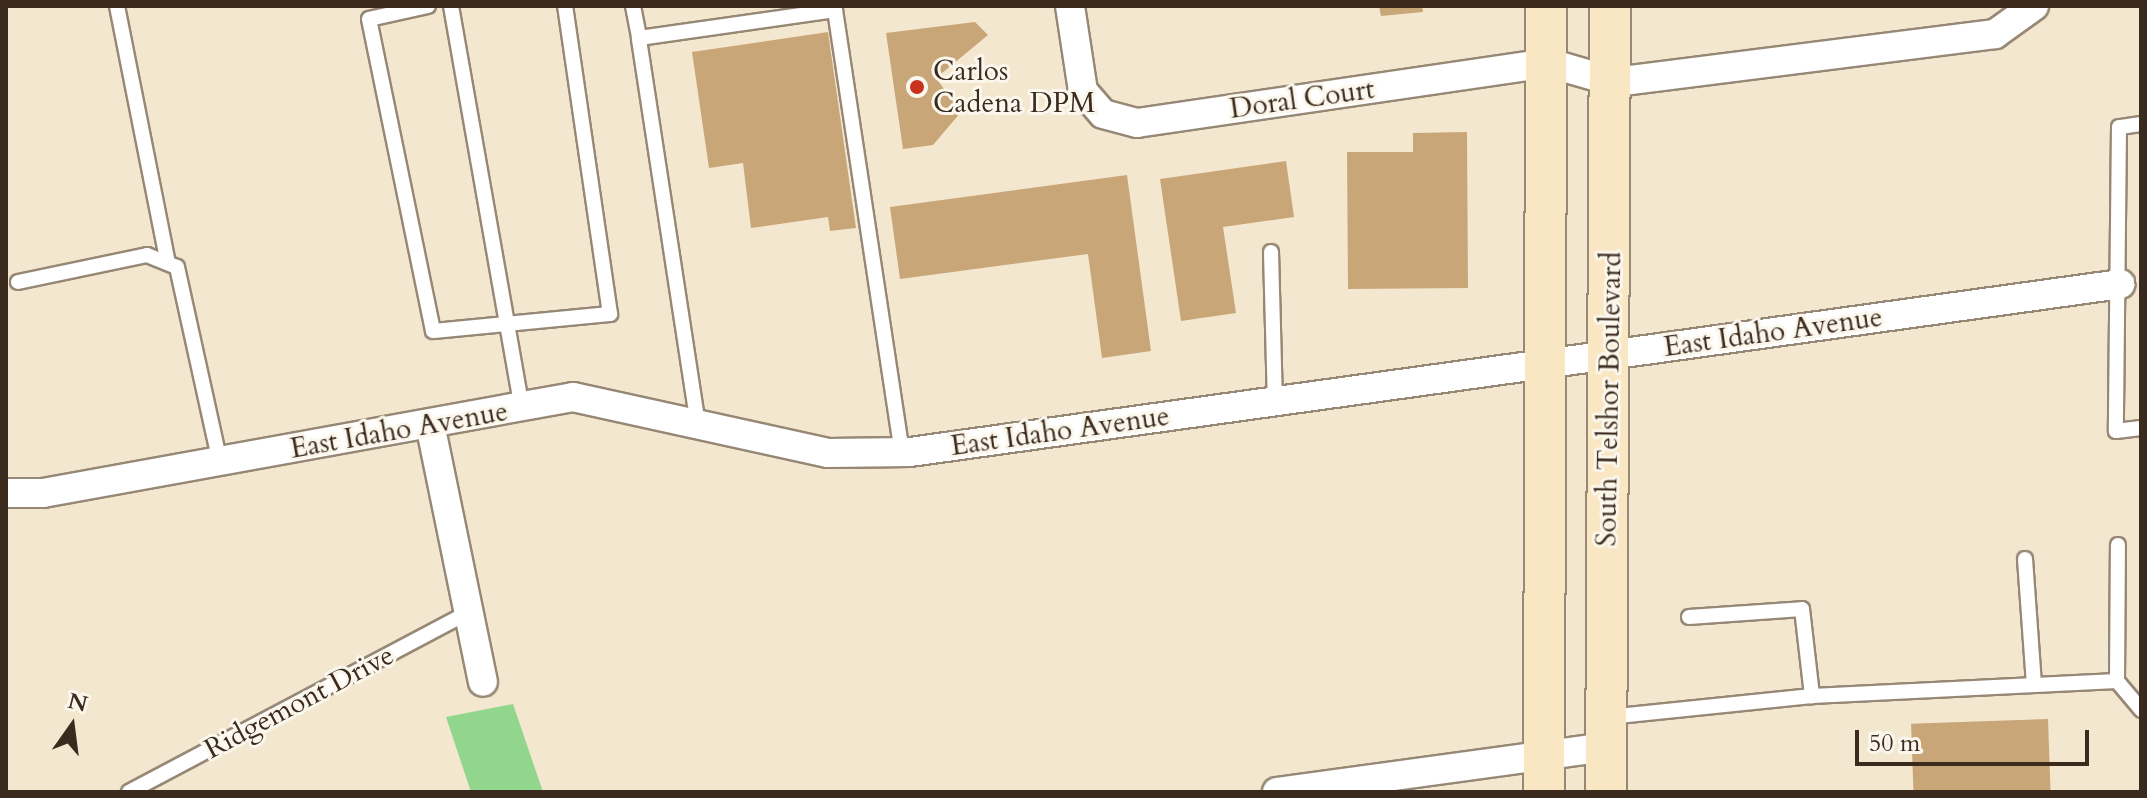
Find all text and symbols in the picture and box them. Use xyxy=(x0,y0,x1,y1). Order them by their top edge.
place label: Carlos Cadena DPM xyxy=(933,54,1095,120)
street label: Doral Court xyxy=(1227,72,1377,126)
marker: Carlos Cadena DPM xyxy=(908,78,926,96)
street label: South Telshor Boulevard xyxy=(1590,251,1628,547)
street label: East Idaho Avenue xyxy=(1661,300,1885,364)
street label: East Idaho Avenue xyxy=(288,394,510,466)
street label: East Idaho Avenue xyxy=(948,399,1172,463)
street label: Ridgemont Drive xyxy=(199,638,399,766)
north arrow xyxy=(32,686,112,766)
text: N xyxy=(65,686,91,720)
scale bar xyxy=(1859,714,2093,764)
text: 50 m xyxy=(1869,727,1920,760)

